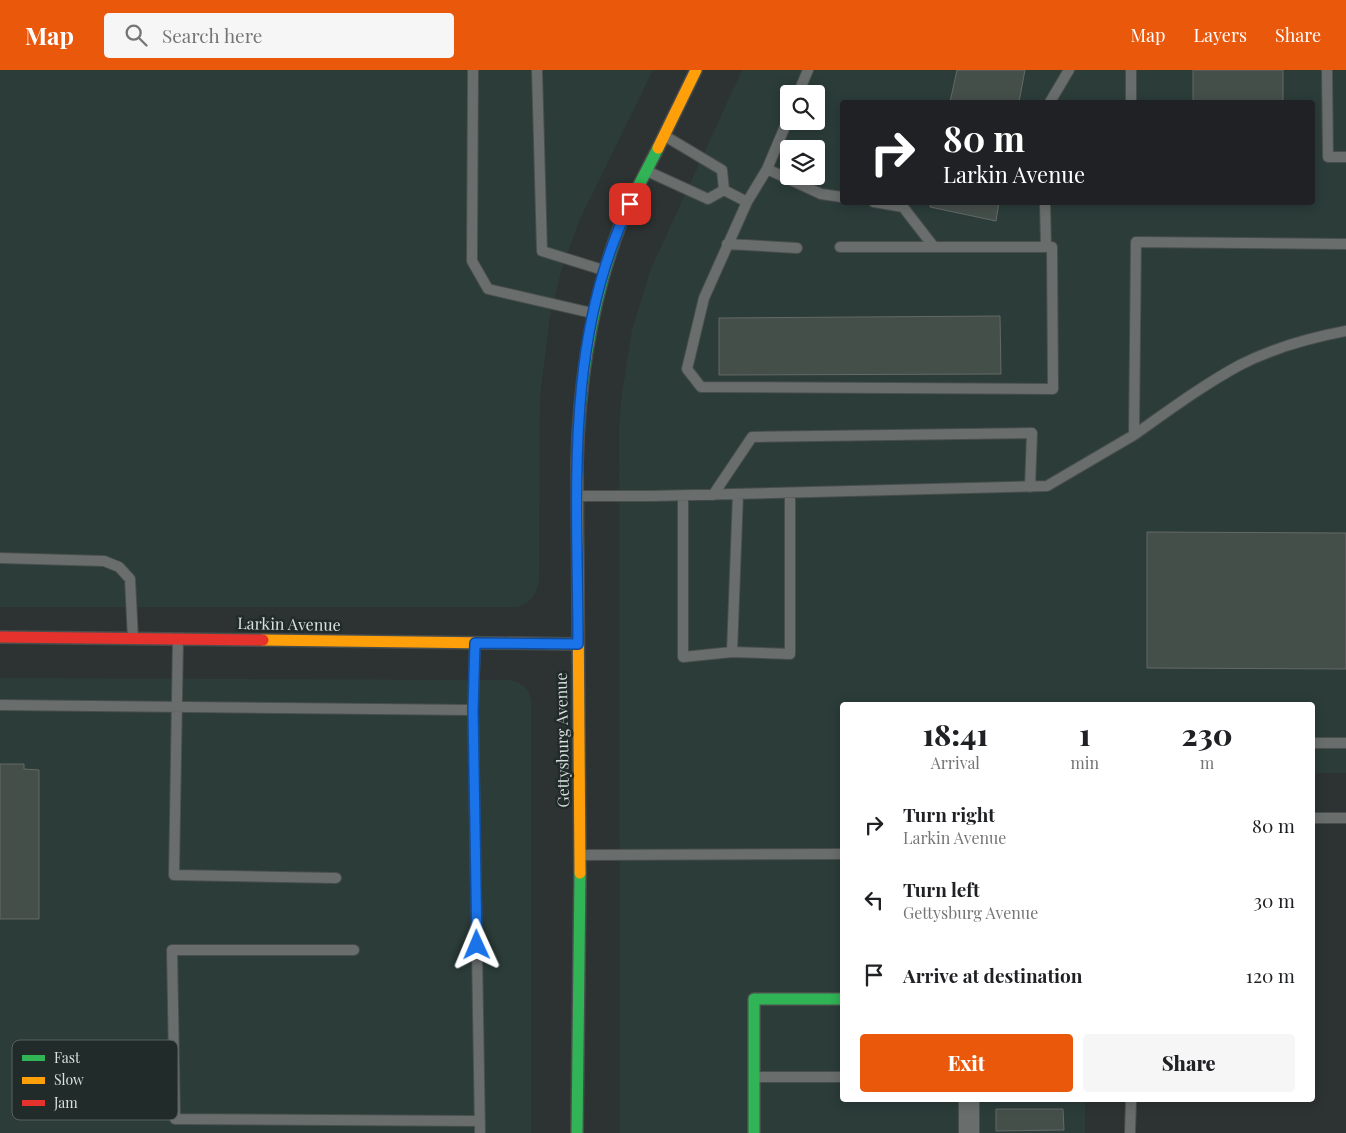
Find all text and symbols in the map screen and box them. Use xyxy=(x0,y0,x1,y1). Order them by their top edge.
search box xyxy=(104,13,454,58)
text: Map xyxy=(25,19,74,51)
icon: search xyxy=(122,21,150,49)
text: Search here xyxy=(162,22,262,48)
text: Map xyxy=(1130,23,1165,47)
text: Layers xyxy=(1193,23,1247,47)
text: Share xyxy=(1275,23,1321,47)
map controls xyxy=(780,85,825,185)
button: search xyxy=(780,85,825,130)
text: 80 m xyxy=(943,114,1025,161)
icon: right xyxy=(860,120,925,185)
button: layers xyxy=(780,140,825,185)
text: Larkin Avenue xyxy=(943,159,1085,189)
pin xyxy=(609,183,651,225)
icon: arrive xyxy=(616,190,644,218)
street label: Larkin Avenue xyxy=(237,612,341,635)
street label: Gettysburg Avenue xyxy=(550,672,573,808)
text: 18:41 xyxy=(922,714,988,754)
text: 1 xyxy=(1079,714,1091,754)
text: 230 xyxy=(1182,714,1232,754)
text: Arrival xyxy=(931,752,980,773)
text: min xyxy=(1071,752,1099,773)
text: m xyxy=(1200,752,1214,773)
text: Turn right xyxy=(903,801,995,827)
icon: right xyxy=(860,811,888,839)
text: 80 m xyxy=(1252,812,1295,838)
text: Larkin Avenue xyxy=(903,827,1006,848)
text: Turn left xyxy=(903,876,980,902)
icon: left xyxy=(860,886,888,914)
text: 30 m xyxy=(1253,887,1295,913)
text: Gettysburg Avenue xyxy=(903,902,1038,923)
position arrow xyxy=(450,918,502,970)
icon: arrive xyxy=(860,961,888,989)
text: Arrive at destination xyxy=(903,962,1083,988)
text: 120 m xyxy=(1246,962,1295,988)
button: Exit xyxy=(860,1034,1073,1092)
button: Share xyxy=(1083,1034,1295,1092)
legend xyxy=(12,1040,178,1120)
text: Fast xyxy=(54,1048,81,1067)
text: Slow xyxy=(54,1070,84,1089)
text: Jam xyxy=(53,1093,78,1112)

